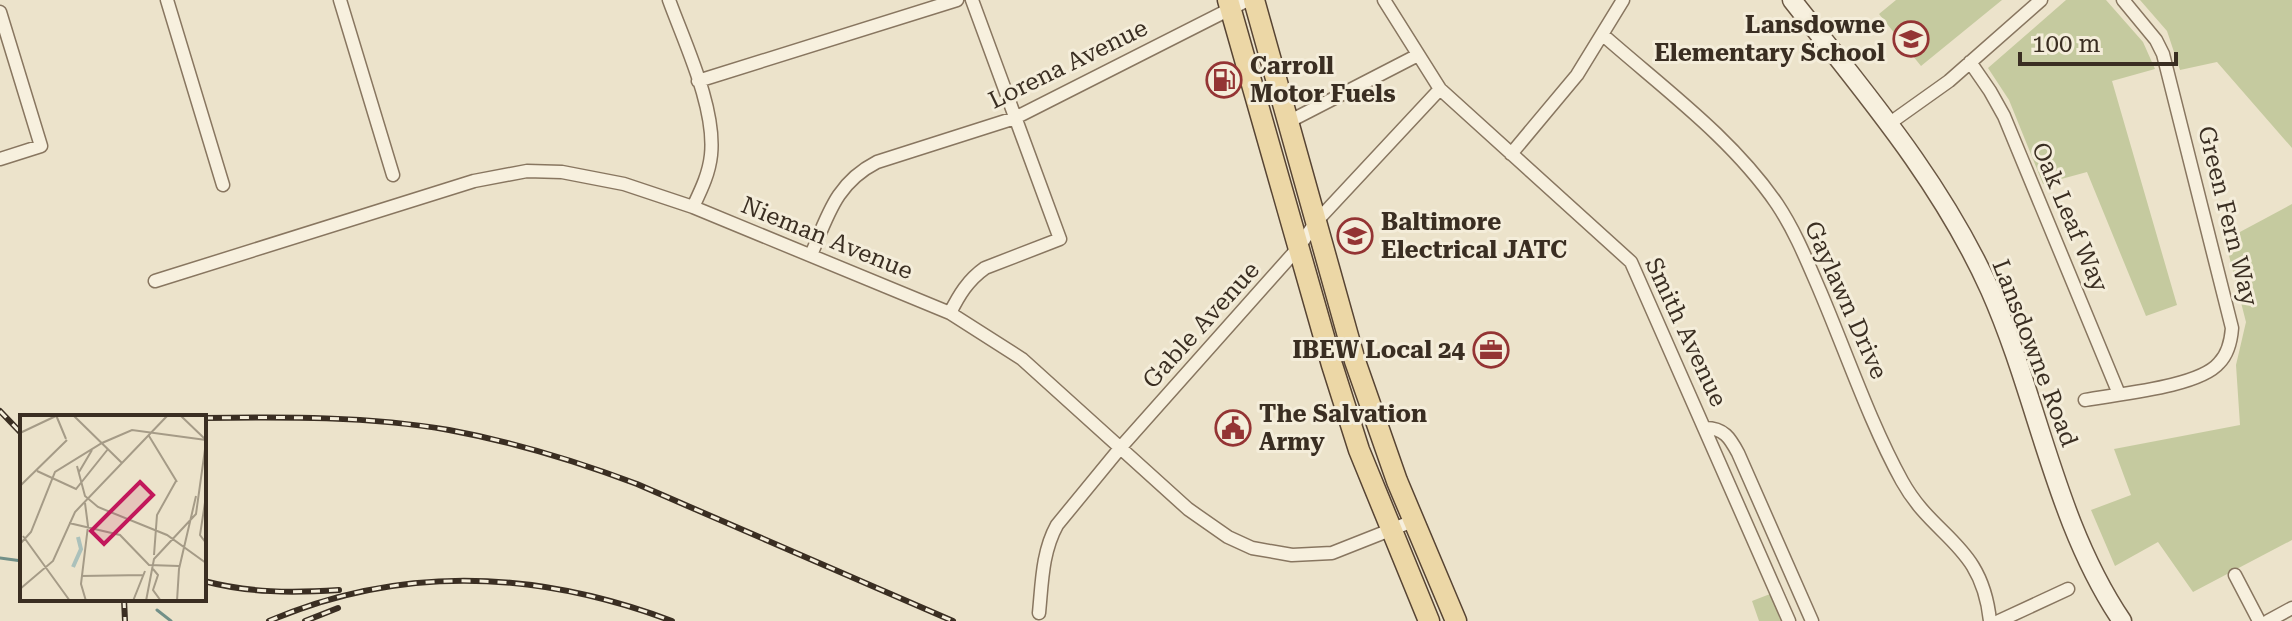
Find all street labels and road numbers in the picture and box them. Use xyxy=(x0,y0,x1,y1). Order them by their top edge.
street label: Lorena Avenue xyxy=(984,13,1152,115)
street label: Green Fern Way xyxy=(2192,123,2264,310)
street label: Oak Leaf Way xyxy=(2026,138,2114,297)
street label: Nieman Avenue xyxy=(737,191,917,285)
street label: Gaylawn Drive xyxy=(1799,217,1893,383)
street label: Smith Avenue xyxy=(1639,253,1733,411)
street label: Gable Avenue xyxy=(1137,256,1265,394)
street label: Lansdowne Road xyxy=(1986,256,2084,450)

